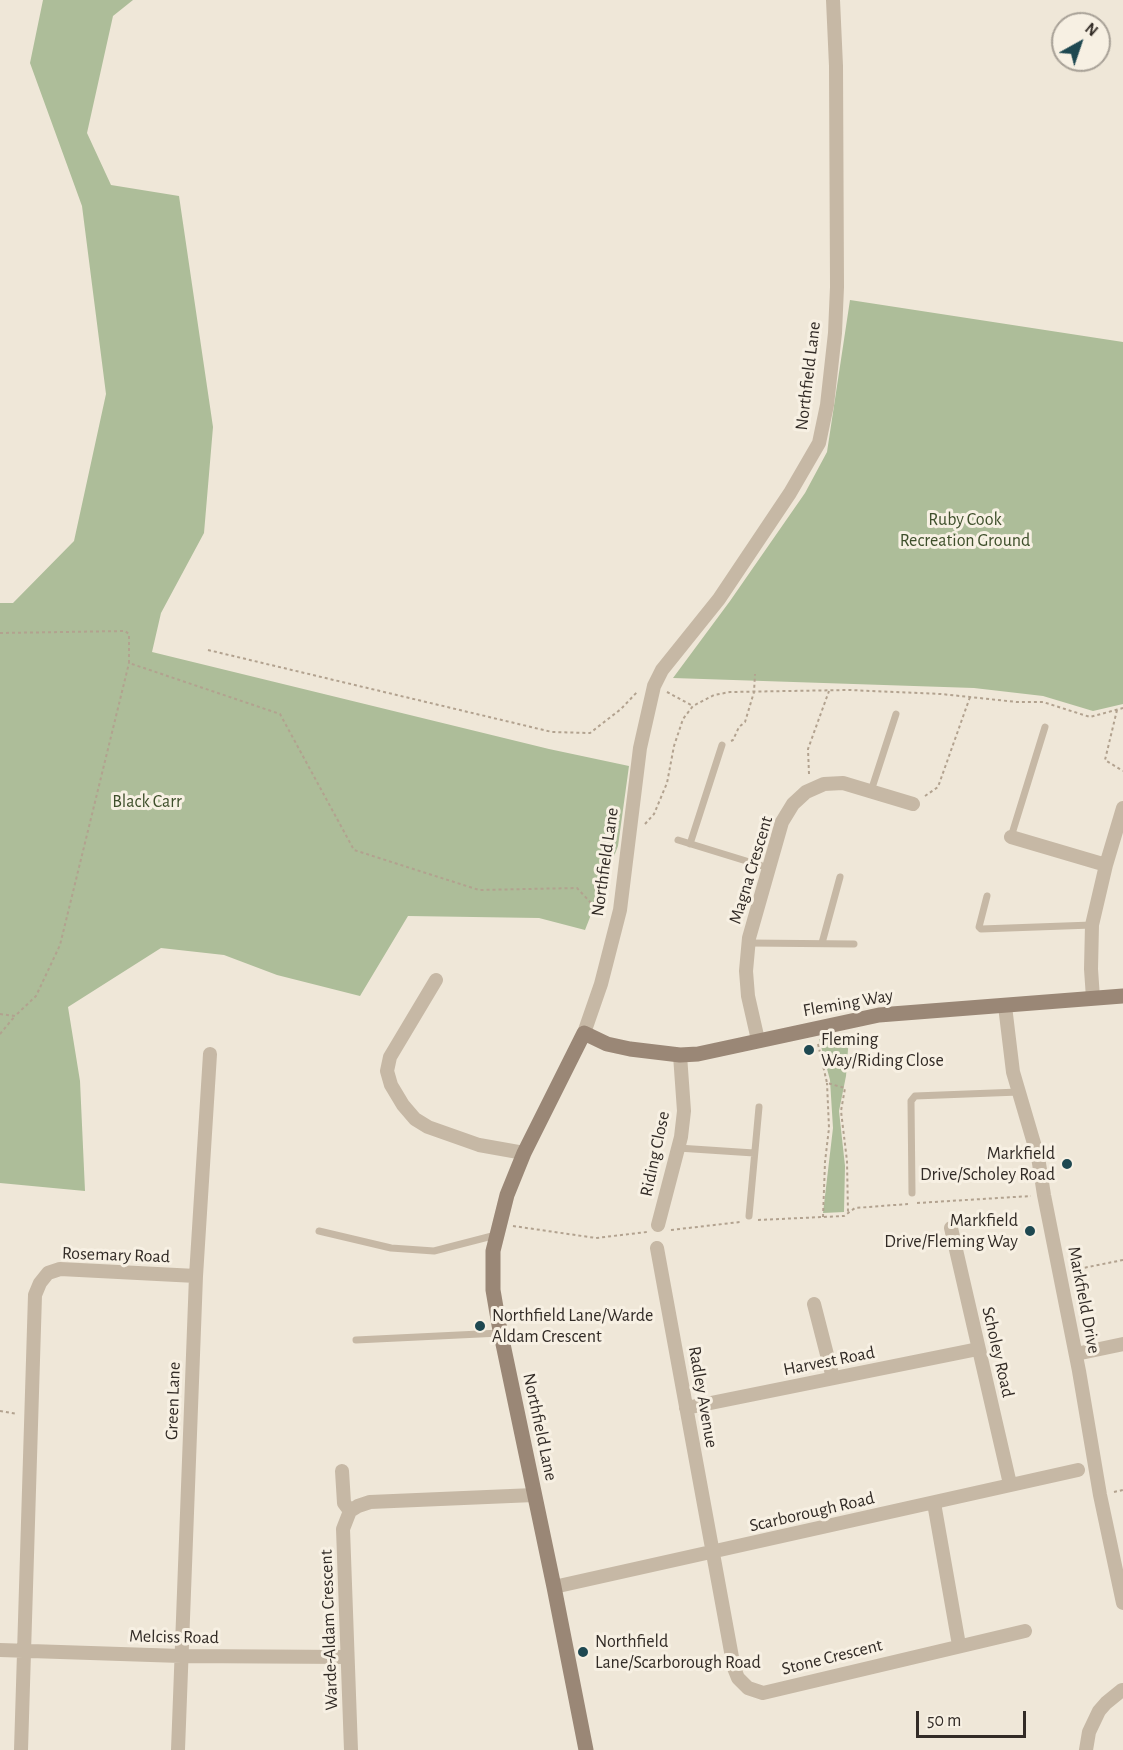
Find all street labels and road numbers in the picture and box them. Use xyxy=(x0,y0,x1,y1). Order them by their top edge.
street label: Northfield Lane xyxy=(791,320,825,432)
street label: Northfield Lane xyxy=(587,806,623,918)
street label: Magna Crescent xyxy=(724,813,778,927)
street label: Fleming Way xyxy=(801,984,895,1022)
street label: Riding Close xyxy=(635,1109,675,1199)
street label: Rosemary Road xyxy=(62,1242,170,1268)
street label: Markfield Drive xyxy=(1063,1245,1105,1355)
street label: Scholey Road xyxy=(977,1305,1019,1399)
street label: Harvest Road xyxy=(781,1342,877,1380)
street label: Radley Avenue xyxy=(683,1344,723,1450)
street label: Green Lane xyxy=(161,1361,185,1441)
street label: Northfield Lane xyxy=(518,1371,562,1483)
street label: Scarborough Road xyxy=(747,1487,877,1537)
street label: Warde-Aldam Crescent xyxy=(315,1549,343,1711)
street label: Melciss Road xyxy=(129,1625,219,1649)
street label: Stone Crescent xyxy=(779,1634,885,1680)

